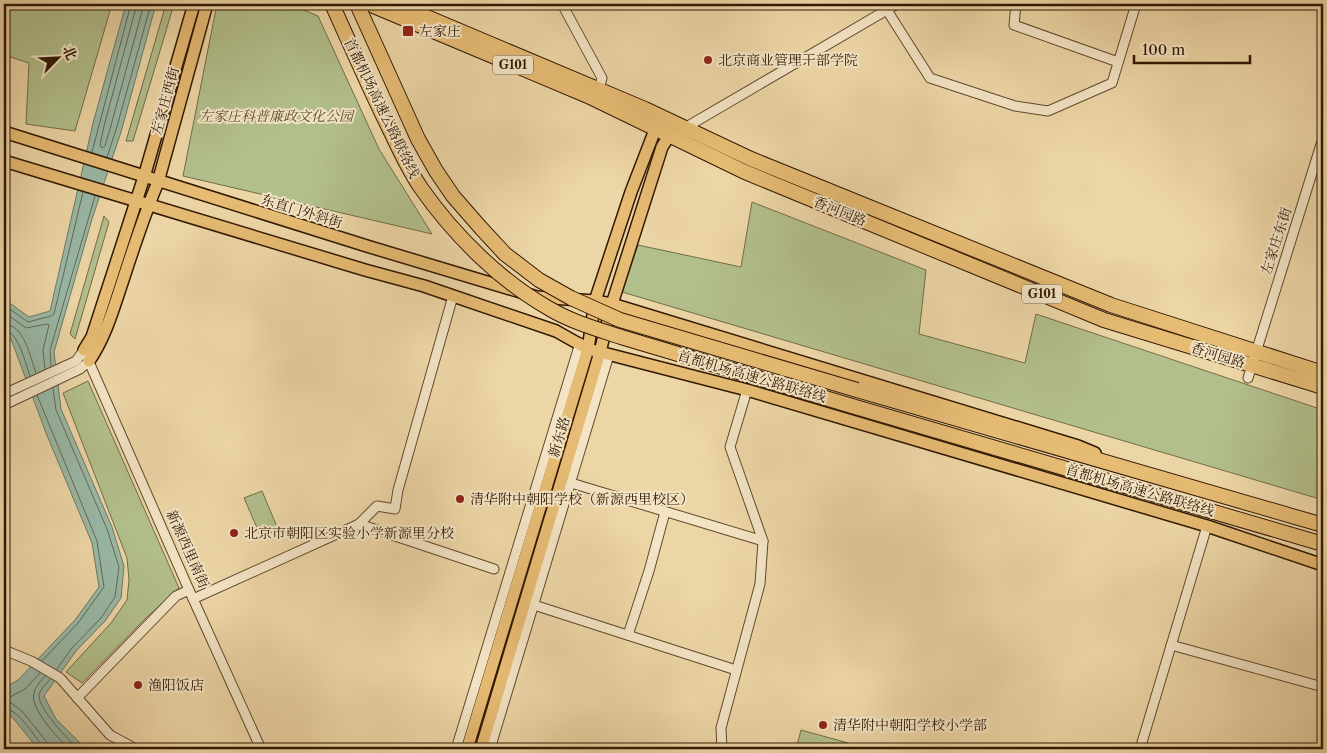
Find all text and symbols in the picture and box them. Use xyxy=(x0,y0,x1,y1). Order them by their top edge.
place label: 左家庄 xyxy=(419,22,461,40)
marker: 左家庄 xyxy=(401,24,415,38)
north arrow xyxy=(32,32,82,82)
scale bar xyxy=(1134,32,1251,64)
street label: 首都机场高速公路联络线 xyxy=(340,35,424,181)
text: 100 m xyxy=(1142,40,1185,59)
text: 北 xyxy=(59,43,81,63)
place label: 北京商业管理干部学院 xyxy=(718,51,858,69)
marker: 北京商业管理干部学院 xyxy=(702,54,714,66)
road number: G101 xyxy=(493,56,533,74)
street label: 左家庄西街 xyxy=(147,65,183,137)
park label: 左家庄科普廉政文化公园 xyxy=(199,107,355,125)
street label: 东直门外斜街 xyxy=(259,190,345,232)
street label: 香河园路 xyxy=(811,192,869,230)
street label: 左家庄东街 xyxy=(1257,205,1295,277)
road number: G101 xyxy=(1022,284,1062,304)
street label: 香河园路 xyxy=(1189,338,1247,372)
street label: 首都机场高速公路联络线 xyxy=(676,346,828,406)
street label: 新东路 xyxy=(544,414,574,460)
street label: 首都机场高速公路联络线 xyxy=(1064,460,1216,520)
place label: 清华附中朝阳学校（新源西里校区） xyxy=(470,490,694,508)
marker: 清华附中朝阳学校（新源西里校区） xyxy=(454,493,466,505)
street label: 新源西里南街 xyxy=(163,507,213,591)
place label: 北京市朝阳区实验小学新源里分校 xyxy=(244,524,454,542)
marker: 北京市朝阳区实验小学新源里分校 xyxy=(228,527,240,539)
place label: 渔阳饭店 xyxy=(148,676,204,694)
marker: 渔阳饭店 xyxy=(132,679,144,691)
place label: 清华附中朝阳学校小学部 xyxy=(833,716,987,734)
marker: 清华附中朝阳学校小学部 xyxy=(817,719,829,731)

